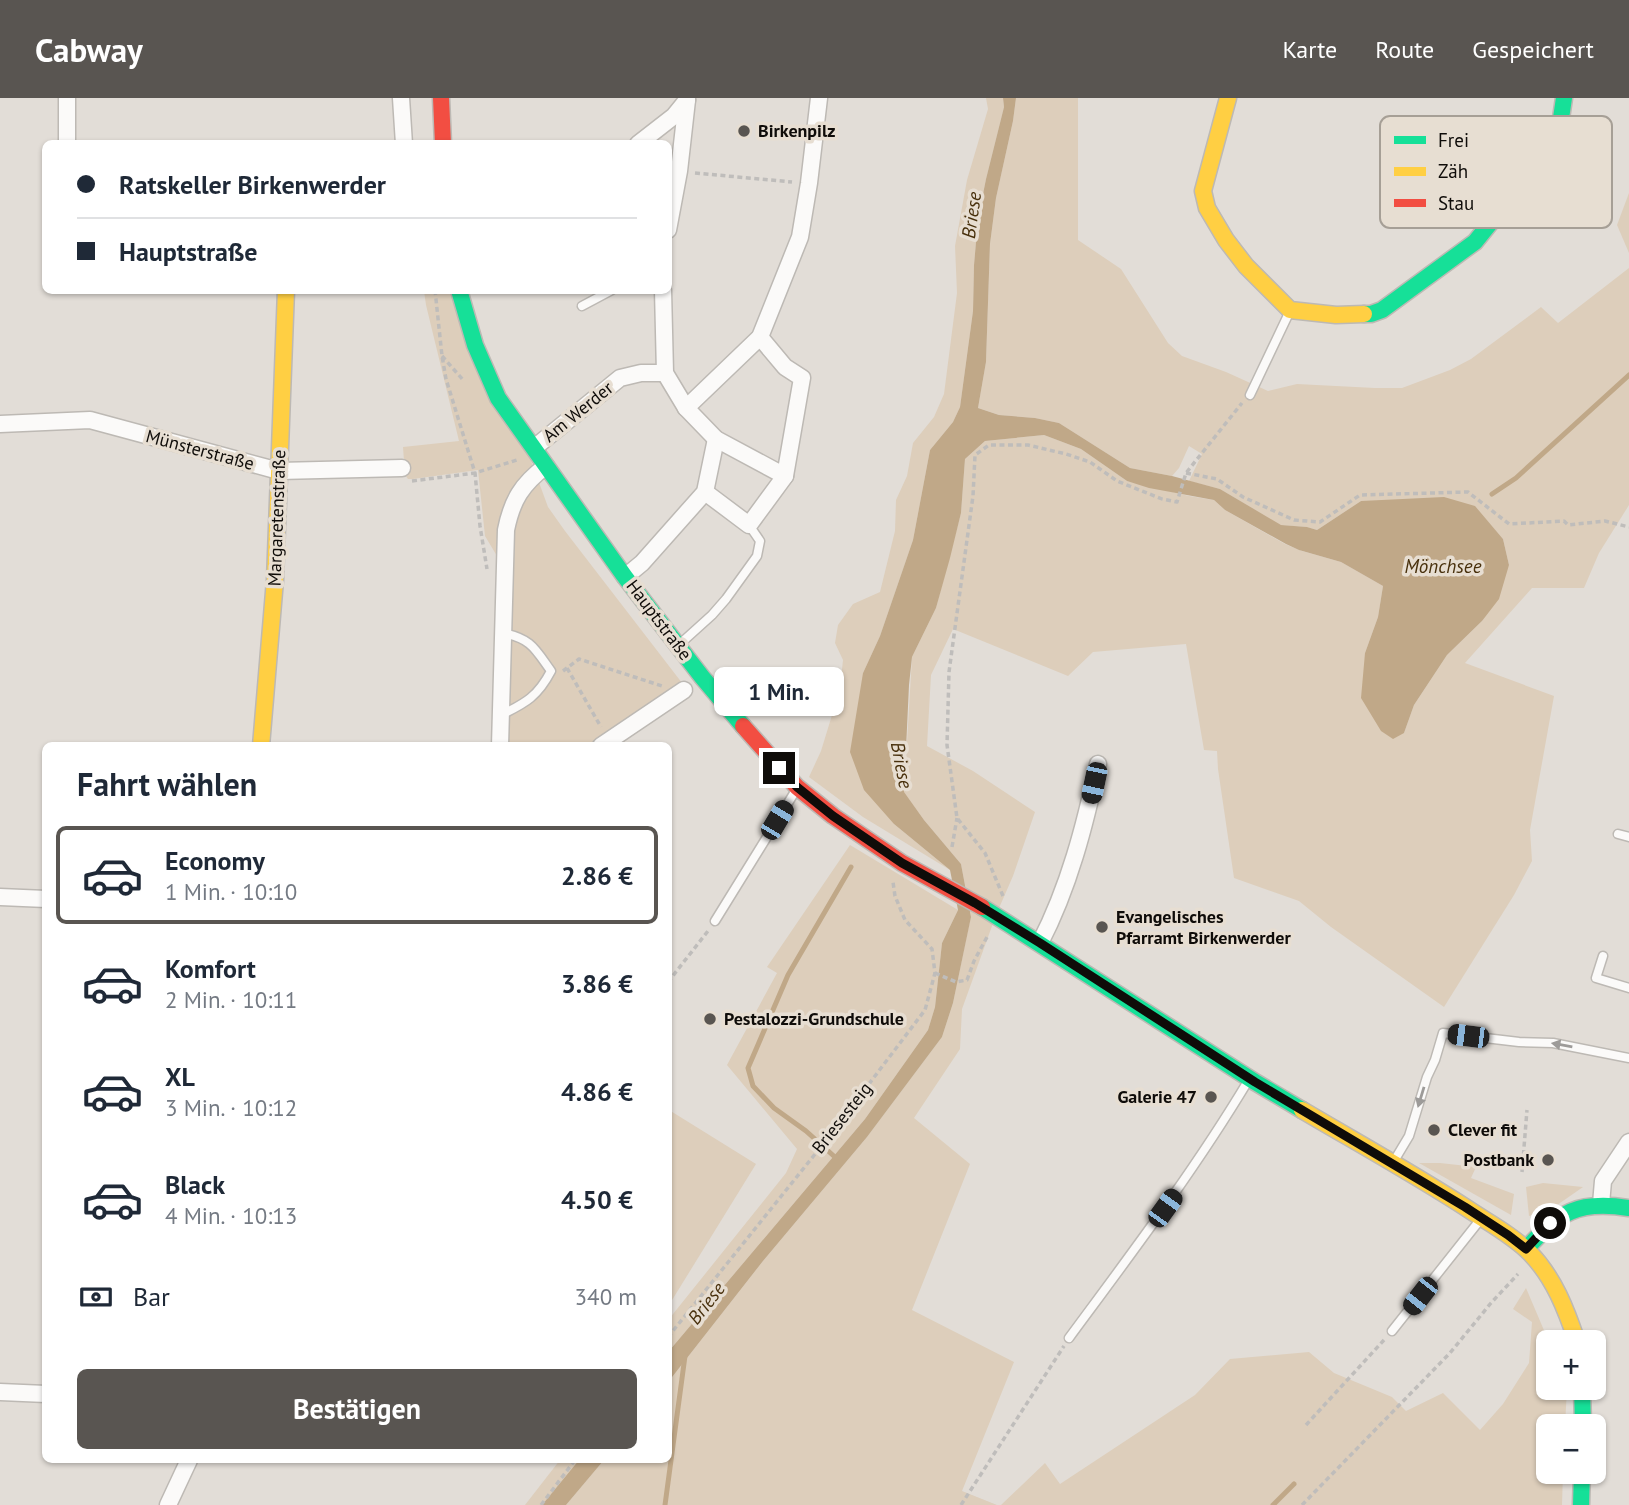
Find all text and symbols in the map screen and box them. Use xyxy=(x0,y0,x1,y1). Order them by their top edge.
text: Cabway xyxy=(35,28,143,71)
text: Karte xyxy=(1282,34,1337,65)
text: Route xyxy=(1375,34,1434,65)
text: Gespeichert xyxy=(1472,34,1594,65)
legend xyxy=(1380,116,1612,228)
place label: Birkenpilz xyxy=(758,119,835,142)
marker: Birkenpilz xyxy=(736,123,752,139)
text: Frei xyxy=(1438,128,1469,152)
text: Zäh xyxy=(1438,159,1468,183)
text: Ratskeller Birkenwerder xyxy=(119,168,386,201)
water label: Briese xyxy=(956,190,986,240)
text: Stau xyxy=(1438,191,1474,215)
text: Hauptstraße xyxy=(119,235,258,268)
street label: Am Werder xyxy=(538,376,618,447)
street label: Münsterstraße xyxy=(144,424,257,475)
street label: Margaretenstraße xyxy=(263,449,290,587)
water label: Mönchsee xyxy=(1405,554,1482,578)
street label: Hauptstraße xyxy=(622,575,697,665)
callout: 1 Min. xyxy=(714,666,844,716)
text: 1 Min. xyxy=(748,677,810,706)
water label: Briese xyxy=(886,740,918,790)
route end xyxy=(763,752,795,784)
car xyxy=(1080,760,1109,806)
text: Fahrt wählen xyxy=(77,763,257,805)
car xyxy=(758,797,797,843)
icon: car xyxy=(81,844,144,907)
text: Economy xyxy=(165,844,265,877)
text: 2.86 € xyxy=(561,859,633,892)
text: 1 Min. · 10:10 xyxy=(165,877,297,906)
place label: Evangelisches Pfarramt Birkenwerder xyxy=(1116,905,1291,949)
marker: Evangelisches Pfarramt Birkenwerder xyxy=(1094,919,1110,935)
icon: car xyxy=(81,952,144,1015)
text: Komfort xyxy=(165,952,256,985)
text: 3.86 € xyxy=(561,967,633,1000)
text: 2 Min. · 10:11 xyxy=(165,985,297,1014)
place label: Pestalozzi-Grundschule xyxy=(724,1007,904,1030)
marker: Pestalozzi-Grundschule xyxy=(702,1011,718,1027)
car xyxy=(1446,1023,1491,1049)
one-way arrow xyxy=(1551,1039,1573,1050)
icon: car xyxy=(81,1060,144,1123)
text: XL xyxy=(165,1060,195,1093)
text: 4.86 € xyxy=(561,1075,633,1108)
street label: Briesesteig xyxy=(807,1077,877,1158)
place label: Galerie 47 xyxy=(1117,1085,1197,1108)
one-way arrow xyxy=(1415,1087,1425,1108)
marker: Galerie 47 xyxy=(1203,1089,1219,1105)
text: 3 Min. · 10:12 xyxy=(165,1093,297,1122)
place label: Clever fit xyxy=(1448,1118,1518,1141)
marker: Clever fit xyxy=(1426,1122,1442,1138)
place label: Postbank xyxy=(1464,1148,1534,1171)
marker: Postbank xyxy=(1540,1152,1556,1168)
icon: car xyxy=(81,1168,144,1231)
text: Black xyxy=(165,1168,225,1201)
text: 4.50 € xyxy=(561,1183,633,1216)
car xyxy=(1145,1185,1186,1231)
text: 4 Min. · 10:13 xyxy=(165,1201,297,1230)
route start xyxy=(1534,1207,1566,1239)
car xyxy=(1399,1273,1442,1319)
water label: Briese xyxy=(682,1277,730,1329)
icon: cash xyxy=(77,1278,115,1316)
text: Bar xyxy=(133,1280,170,1313)
text: 340 m xyxy=(575,1282,637,1311)
map controls xyxy=(1536,1330,1606,1484)
button: + xyxy=(1536,1330,1606,1400)
button: Bestätigen xyxy=(77,1369,637,1449)
button: − xyxy=(1536,1414,1606,1484)

